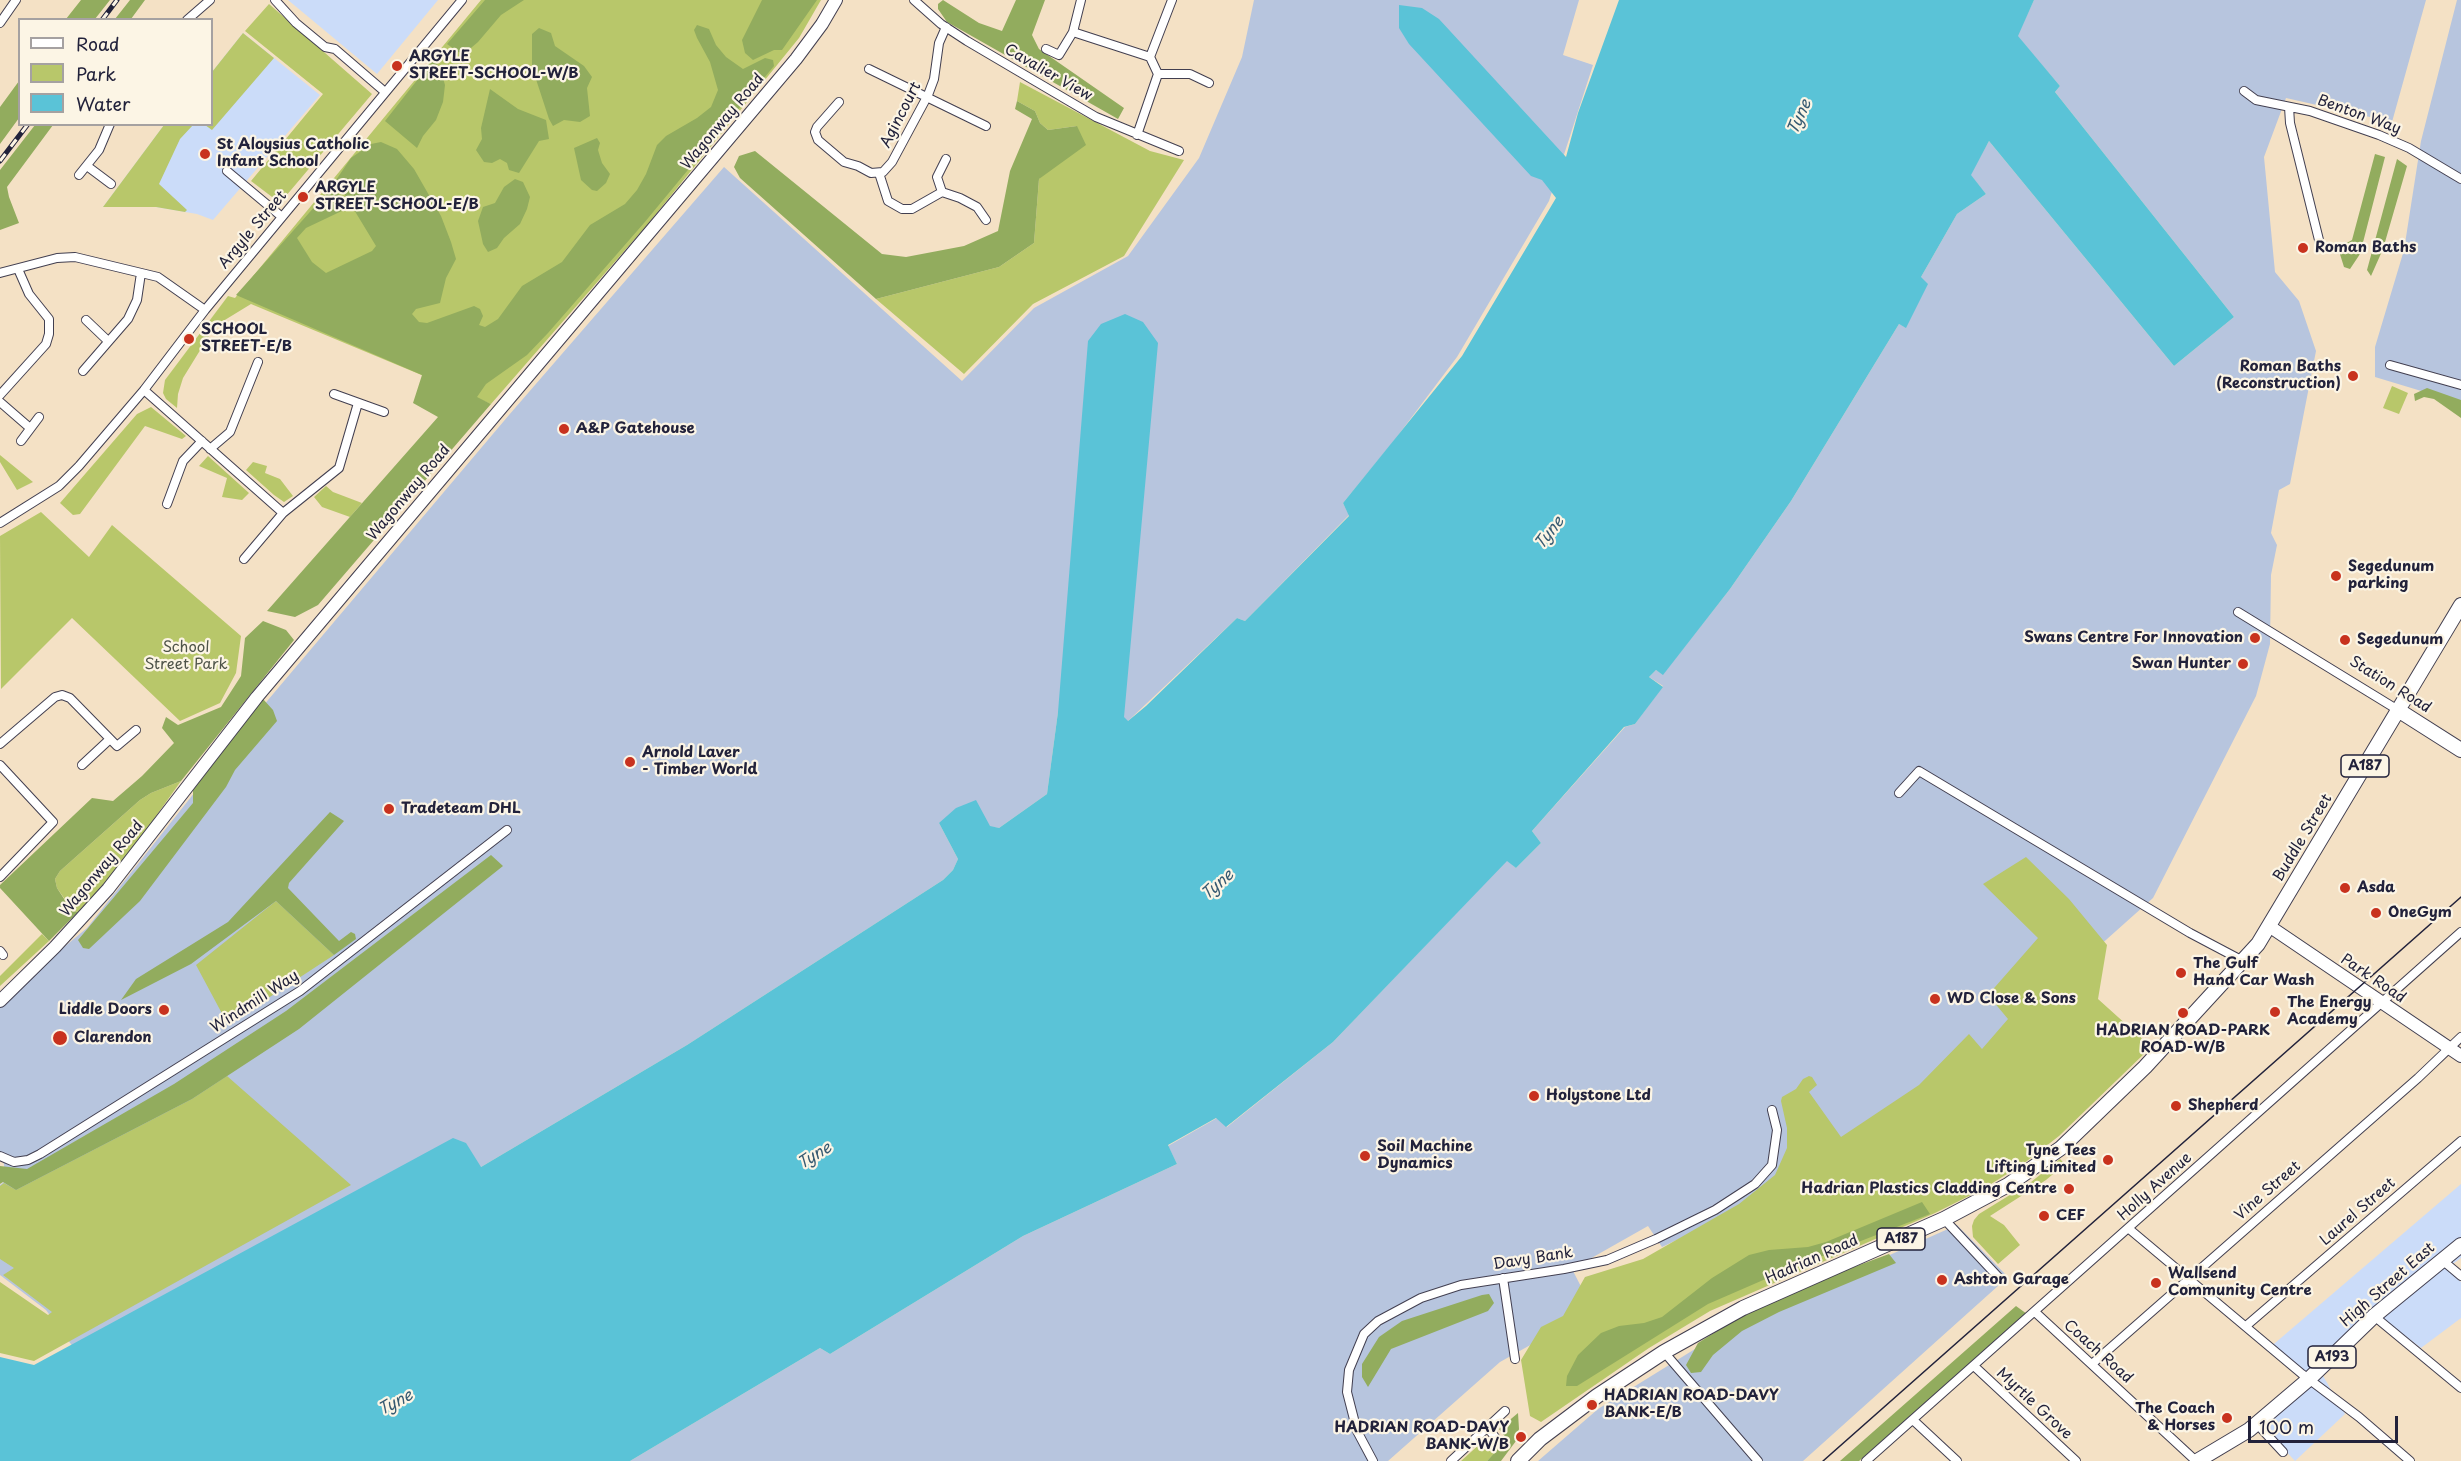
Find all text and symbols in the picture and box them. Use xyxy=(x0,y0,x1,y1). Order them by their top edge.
legend xyxy=(18,18,213,126)
text: Road xyxy=(76,30,120,57)
street label: Cavalier View xyxy=(1001,41,1095,105)
place label: ARGYLE STREET-SCHOOL-W/B xyxy=(409,48,579,83)
marker: ARGYLE STREET-SCHOOL-W/B xyxy=(390,59,404,73)
text: Park xyxy=(76,60,116,87)
street label: Wagonway Road xyxy=(678,70,768,174)
street label: Agincourt xyxy=(877,79,925,151)
text: Water xyxy=(76,90,130,117)
street label: Benton Way xyxy=(2315,92,2403,138)
water label: Tyne xyxy=(1784,97,1816,137)
place label: St Aloysius Catholic Infant School xyxy=(217,136,369,171)
marker: St Aloysius Catholic Infant School xyxy=(198,147,212,161)
place label: ARGYLE STREET-SCHOOL-E/B xyxy=(315,179,479,214)
street label: Argyle Street xyxy=(215,187,291,273)
marker: ARGYLE STREET-SCHOOL-E/B xyxy=(296,190,310,204)
place label: Roman Baths xyxy=(2315,239,2416,257)
marker: Roman Baths xyxy=(2296,241,2310,255)
place label: SCHOOL STREET-E/B xyxy=(201,321,292,356)
marker: SCHOOL STREET-E/B xyxy=(182,332,196,346)
place label: Roman Baths (Reconstruction) xyxy=(2216,358,2341,393)
marker: Roman Baths (Reconstruction) xyxy=(2346,369,2360,383)
place label: A&P Gatehouse xyxy=(576,420,695,438)
marker: A&P Gatehouse xyxy=(557,422,571,436)
street label: Wagonway Road xyxy=(364,441,454,545)
water label: Tyne xyxy=(1531,513,1569,553)
place label: Segedunum parking xyxy=(2348,558,2434,593)
marker: Segedunum parking xyxy=(2329,569,2343,583)
place label: Swans Centre For Innovation xyxy=(2024,629,2243,647)
marker: Swans Centre For Innovation xyxy=(2248,631,2262,645)
place label: Segedunum xyxy=(2357,631,2443,649)
marker: Segedunum xyxy=(2338,633,2352,647)
park label: School Street Park xyxy=(144,639,228,674)
street label: Station Road xyxy=(2346,653,2434,717)
place label: Swan Hunter xyxy=(2132,655,2231,673)
marker: Swan Hunter xyxy=(2236,657,2250,671)
place label: Arnold Laver - Timber World xyxy=(642,744,757,779)
marker: Arnold Laver - Timber World xyxy=(623,755,637,769)
road number: A187 xyxy=(2341,755,2389,777)
street label: Buddle Street xyxy=(2270,791,2336,885)
place label: Tradeteam DHL xyxy=(401,800,521,818)
marker: Tradeteam DHL xyxy=(382,802,396,816)
street label: Wagonway Road xyxy=(57,817,147,921)
water label: Tyne xyxy=(1198,866,1238,904)
place label: Asda xyxy=(2357,879,2395,897)
marker: Asda xyxy=(2338,881,2352,895)
place label: OneGym xyxy=(2388,904,2452,922)
marker: OneGym xyxy=(2369,906,2383,920)
street label: Park Road xyxy=(2337,951,2409,1007)
place label: The Gulf Hand Car Wash xyxy=(2193,955,2315,990)
marker: The Gulf Hand Car Wash xyxy=(2174,966,2188,980)
street label: Windmill Way xyxy=(208,967,302,1037)
place label: WD Close & Sons xyxy=(1947,990,2076,1008)
marker: WD Close & Sons xyxy=(1928,992,1942,1006)
place label: The Energy Academy xyxy=(2287,994,2371,1029)
place label: Liddle Doors xyxy=(59,1001,152,1019)
marker: Liddle Doors xyxy=(157,1003,171,1017)
marker: The Energy Academy xyxy=(2268,1005,2282,1019)
marker: HADRIAN ROAD-PARK ROAD-W/B xyxy=(2176,1006,2190,1020)
place label: HADRIAN ROAD-PARK ROAD-W/B xyxy=(2096,1022,2270,1057)
marker: Clarendon xyxy=(51,1029,69,1047)
place label: Clarendon xyxy=(74,1029,152,1047)
place label: Holystone Ltd xyxy=(1546,1087,1651,1105)
marker: Holystone Ltd xyxy=(1527,1089,1541,1103)
place label: Shepherd xyxy=(2188,1097,2258,1115)
marker: Shepherd xyxy=(2169,1099,2183,1113)
water label: Tyne xyxy=(795,1138,835,1174)
place label: Soil Machine Dynamics xyxy=(1377,1138,1473,1173)
place label: Tyne Tees Lifting Limited xyxy=(1986,1142,2096,1177)
marker: Soil Machine Dynamics xyxy=(1358,1149,1372,1163)
street label: Holly Avenue xyxy=(2114,1149,2196,1225)
marker: Tyne Tees Lifting Limited xyxy=(2101,1153,2115,1167)
street label: Vine Street xyxy=(2231,1158,2305,1224)
street label: Laurel Street xyxy=(2317,1174,2399,1250)
place label: Hadrian Plastics Cladding Centre xyxy=(1801,1180,2057,1198)
marker: Hadrian Plastics Cladding Centre xyxy=(2062,1182,2076,1196)
place label: CEF xyxy=(2056,1207,2085,1225)
marker: CEF xyxy=(2037,1209,2051,1223)
road number: A187 xyxy=(1877,1228,1925,1250)
street label: Hadrian Road xyxy=(1763,1231,1861,1289)
street label: High Street East xyxy=(2337,1239,2439,1331)
street label: Davy Bank xyxy=(1492,1244,1574,1274)
place label: Wallsend Community Centre xyxy=(2168,1265,2312,1300)
place label: Ashton Garage xyxy=(1954,1271,2069,1289)
marker: Ashton Garage xyxy=(1935,1273,1949,1287)
marker: Wallsend Community Centre xyxy=(2149,1276,2163,1290)
street label: Coach Road xyxy=(2060,1316,2136,1388)
road number: A193 xyxy=(2308,1346,2356,1368)
street label: Myrtle Grove xyxy=(1993,1364,2075,1444)
water label: Tyne xyxy=(376,1386,416,1420)
place label: HADRIAN ROAD-DAVY BANK-E/B xyxy=(1604,1387,1778,1422)
marker: HADRIAN ROAD-DAVY BANK-E/B xyxy=(1585,1398,1599,1412)
place label: The Coach & Horses xyxy=(2135,1400,2215,1435)
scale bar xyxy=(2251,1404,2401,1442)
marker: The Coach & Horses xyxy=(2220,1411,2234,1425)
text: 100 m xyxy=(2259,1413,2314,1440)
place label: HADRIAN ROAD-DAVY BANK-W/B xyxy=(1335,1419,1509,1454)
marker: HADRIAN ROAD-DAVY BANK-W/B xyxy=(1514,1430,1528,1444)

